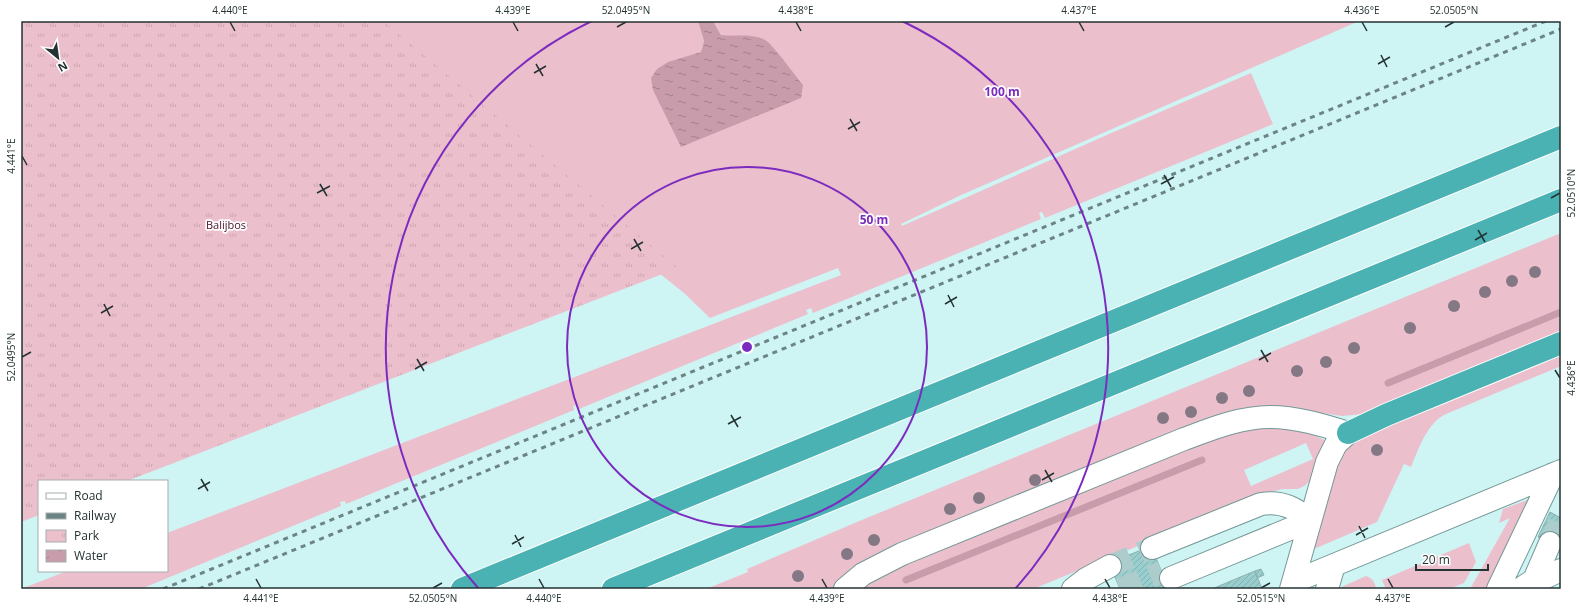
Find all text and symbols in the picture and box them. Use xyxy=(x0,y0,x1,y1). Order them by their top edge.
text: 4.440°E xyxy=(212,3,248,17)
text: 4.439°E xyxy=(495,3,531,17)
text: 52.0495°N xyxy=(602,3,650,17)
text: 4.438°E xyxy=(778,3,814,17)
text: 4.437°E xyxy=(1061,3,1097,17)
text: 4.436°E xyxy=(1344,3,1380,17)
text: 52.0505°N xyxy=(1430,3,1478,17)
north arrow xyxy=(38,38,78,78)
text: N xyxy=(56,58,71,76)
text: 100 m xyxy=(984,83,1020,100)
text: 4.441°E xyxy=(4,138,18,174)
text: 52.0510°N xyxy=(1564,169,1578,217)
text: 50 m xyxy=(860,211,888,228)
park label: Balijbos xyxy=(206,217,246,232)
text: 52.0495°N xyxy=(4,333,18,381)
centre of rings xyxy=(740,340,754,354)
text: 4.436°E xyxy=(1564,360,1578,396)
legend xyxy=(38,480,168,572)
text: Road xyxy=(74,487,103,504)
text: Railway xyxy=(74,507,117,524)
text: Park xyxy=(74,527,100,544)
scale bar xyxy=(1416,546,1488,572)
text: Water xyxy=(74,547,108,564)
text: 20 m xyxy=(1422,551,1450,568)
text: 4.441°E xyxy=(243,591,279,605)
text: 52.0505°N xyxy=(409,591,457,605)
text: 4.440°E xyxy=(526,591,562,605)
text: 4.439°E xyxy=(809,591,845,605)
text: 4.438°E xyxy=(1092,591,1128,605)
text: 52.0515°N xyxy=(1237,591,1285,605)
text: 4.437°E xyxy=(1375,591,1411,605)

